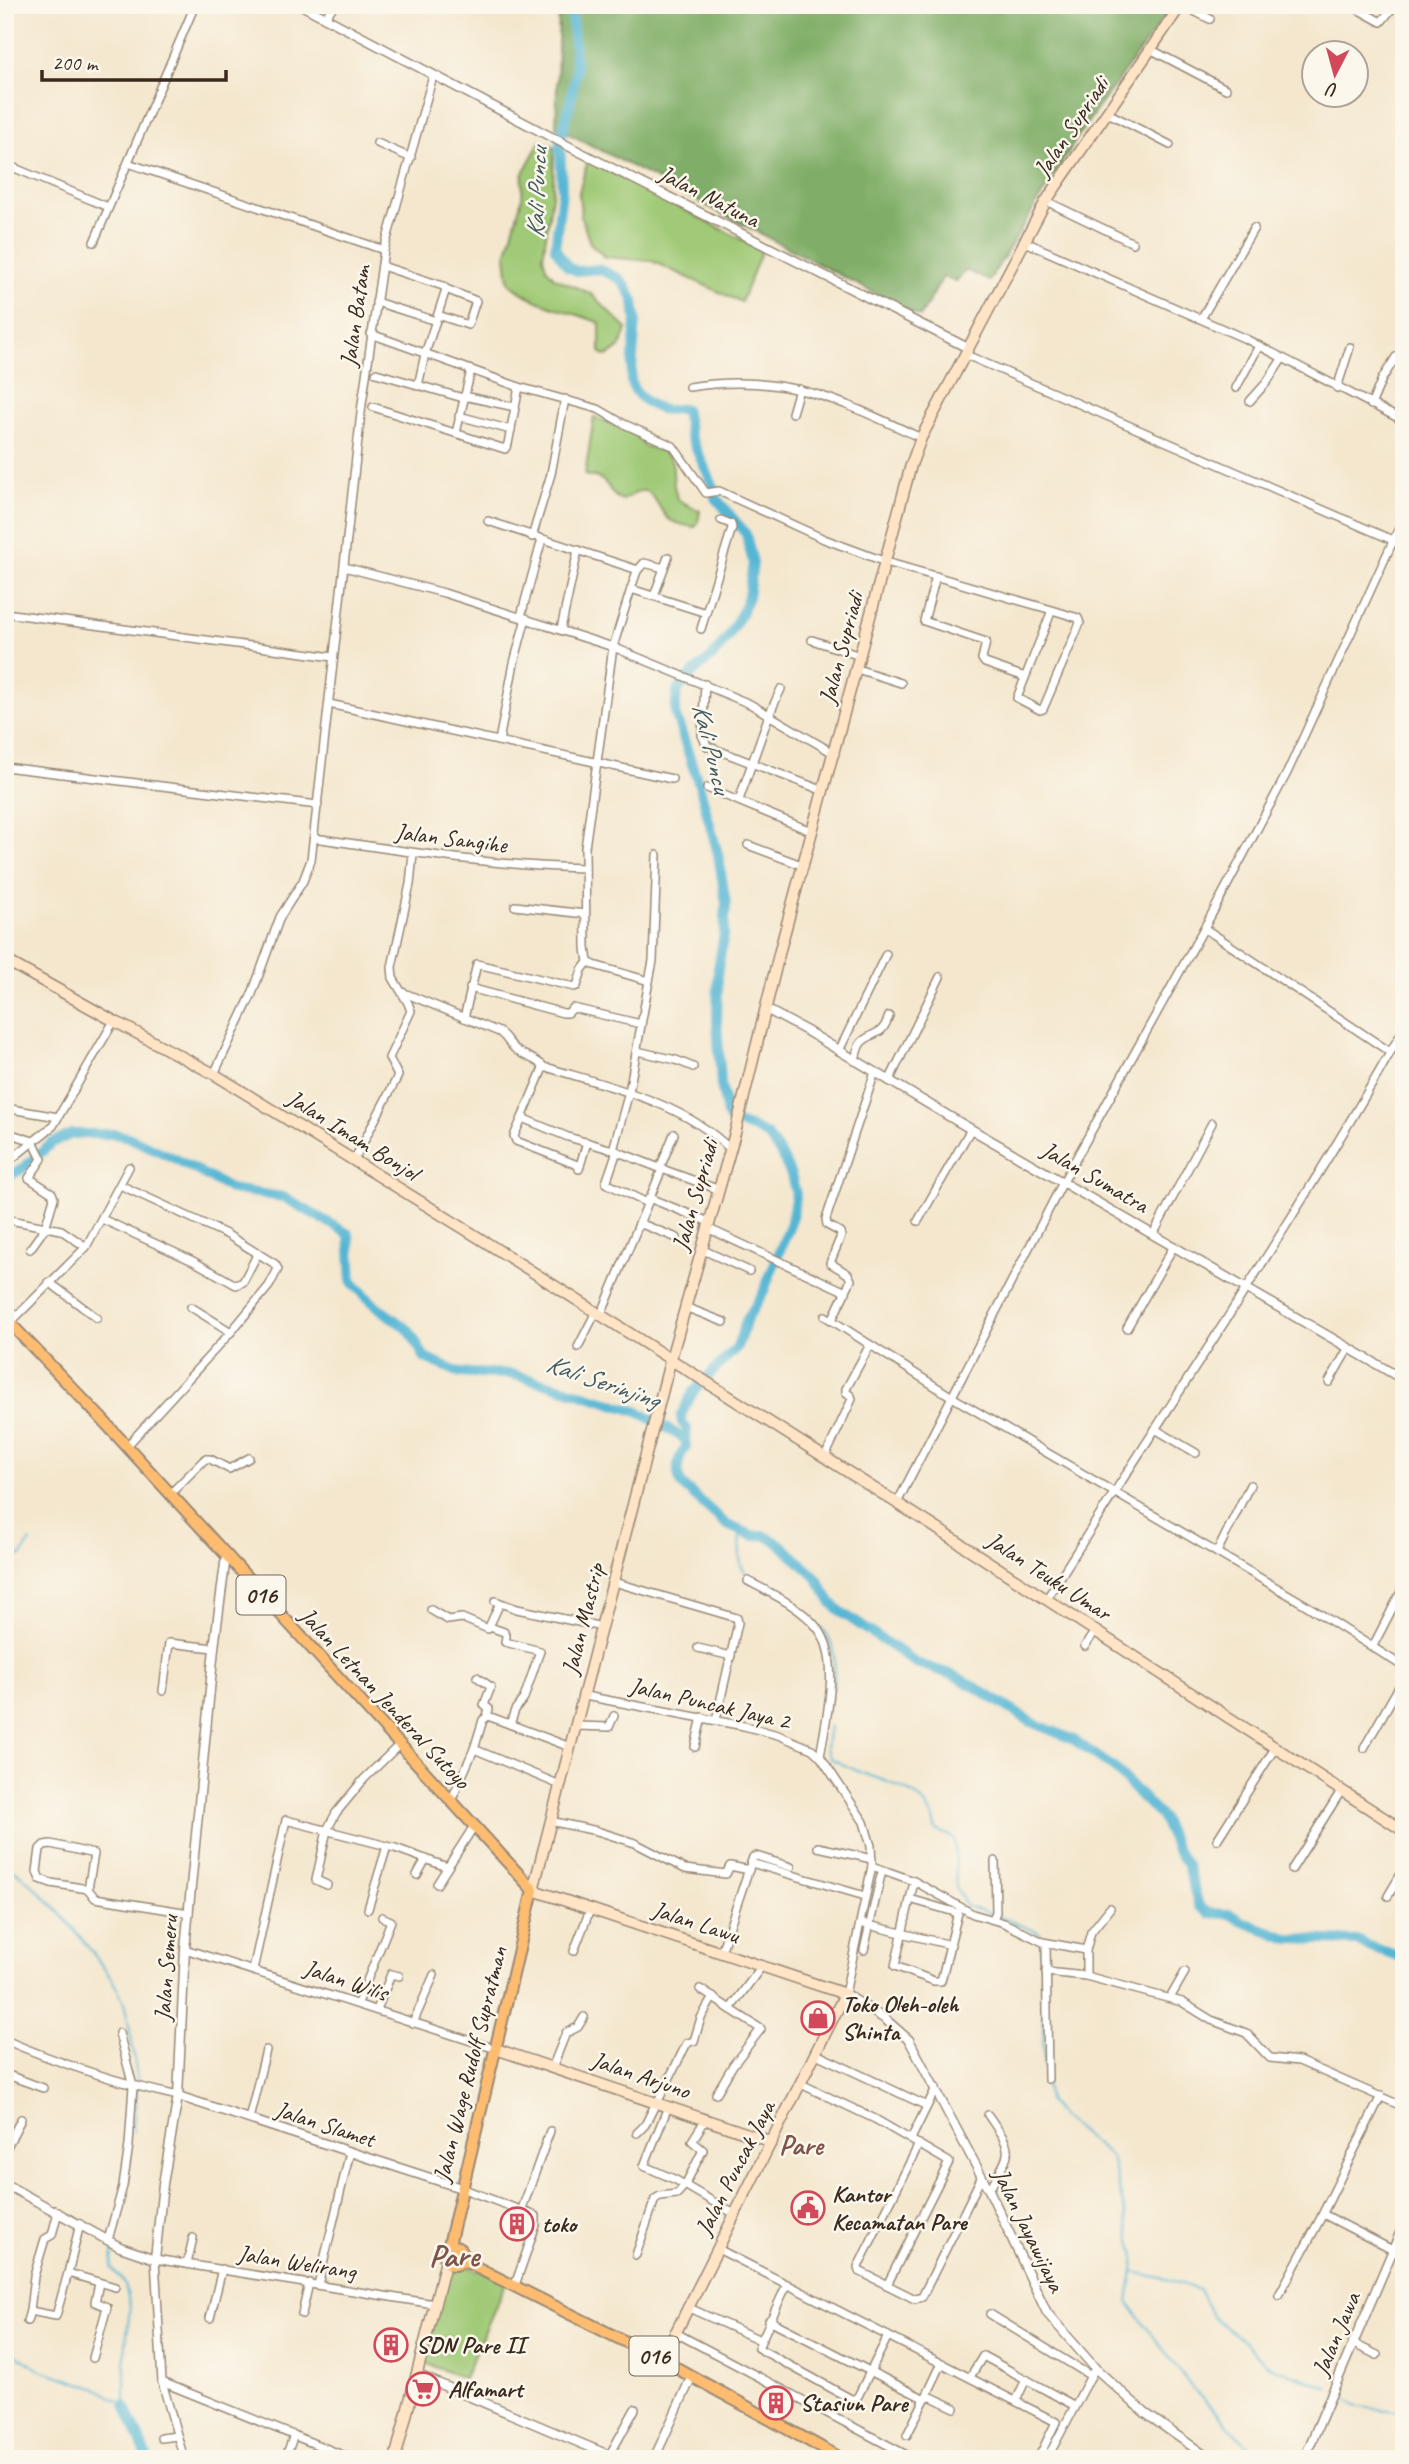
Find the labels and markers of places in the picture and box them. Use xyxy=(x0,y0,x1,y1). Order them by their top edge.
place label: Toko Oleh-oleh Shinta xyxy=(842,1989,959,2047)
shop icon: Toko Oleh-oleh Shinta xyxy=(799,1999,837,2037)
place label: Kantor Kecamatan Pare xyxy=(832,2179,969,2237)
public building icon: Kantor Kecamatan Pare xyxy=(789,2189,827,2227)
building icon: toko xyxy=(498,2205,536,2243)
place label: toko xyxy=(542,2209,579,2239)
building icon: SDN Pare II xyxy=(372,2326,410,2364)
place label: SDN Pare II xyxy=(416,2330,530,2360)
supermarket icon: Alfamart xyxy=(404,2370,442,2408)
place label: Alfamart xyxy=(448,2374,526,2404)
building icon: Stasiun Pare xyxy=(757,2384,795,2422)
place label: Stasiun Pare xyxy=(800,2388,909,2418)

